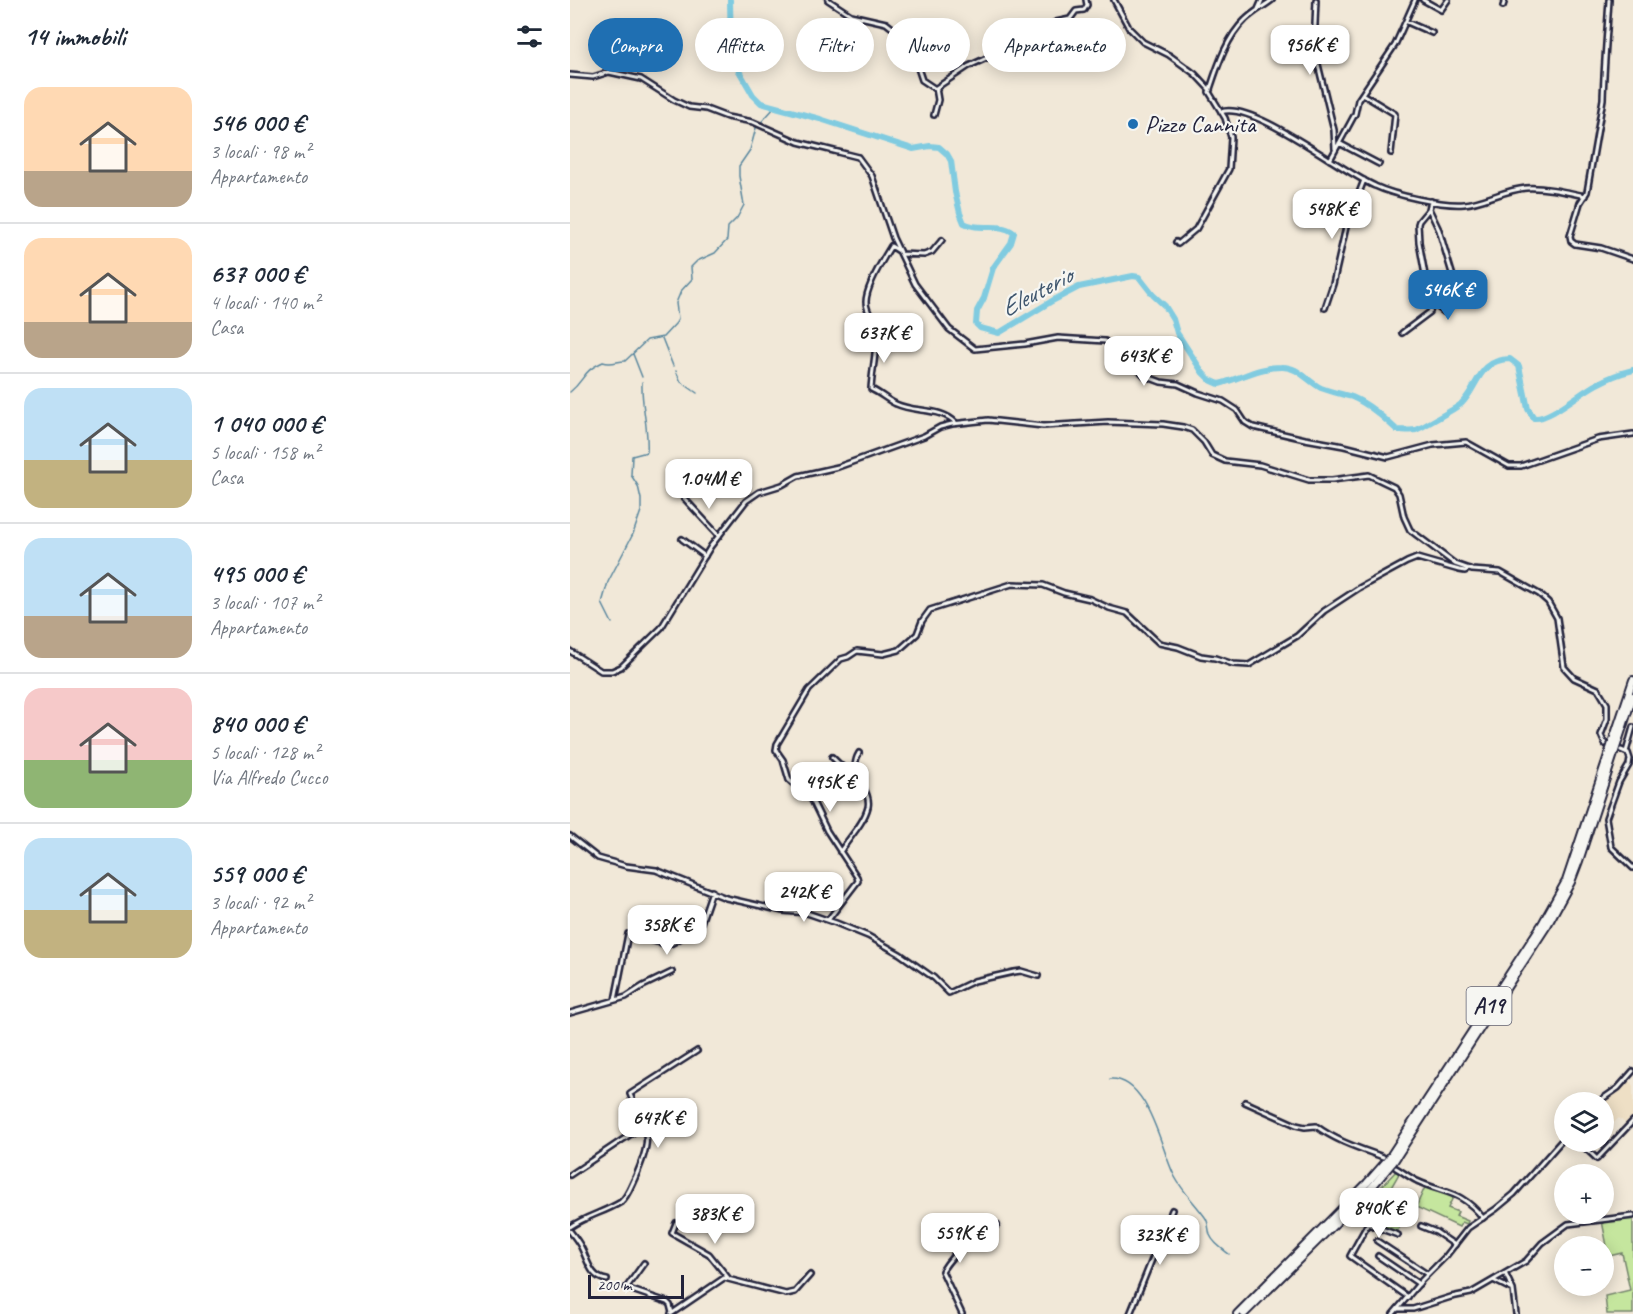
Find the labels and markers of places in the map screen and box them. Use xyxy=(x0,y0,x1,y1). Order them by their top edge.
pin: 956K € xyxy=(1261,25,1359,76)
place label: Pizzo Cannita xyxy=(1145,109,1257,139)
marker: Pizzo Cannita xyxy=(1126,117,1140,131)
pin: 548K € xyxy=(1283,189,1381,240)
pin: 546K € xyxy=(1399,270,1497,321)
pin: 637K € xyxy=(835,313,933,364)
pin: 643K € xyxy=(1095,336,1193,387)
pin: 1.04M € xyxy=(654,459,764,510)
pin: 495K € xyxy=(781,762,879,813)
pin: 242K € xyxy=(755,872,853,923)
pin: 358K € xyxy=(618,905,716,956)
pin: 647K € xyxy=(609,1098,707,1149)
pin: 840K € xyxy=(1330,1188,1428,1239)
pin: 383K € xyxy=(666,1194,764,1245)
pin: 559K € xyxy=(911,1213,1009,1264)
pin: 323K € xyxy=(1111,1215,1209,1266)

